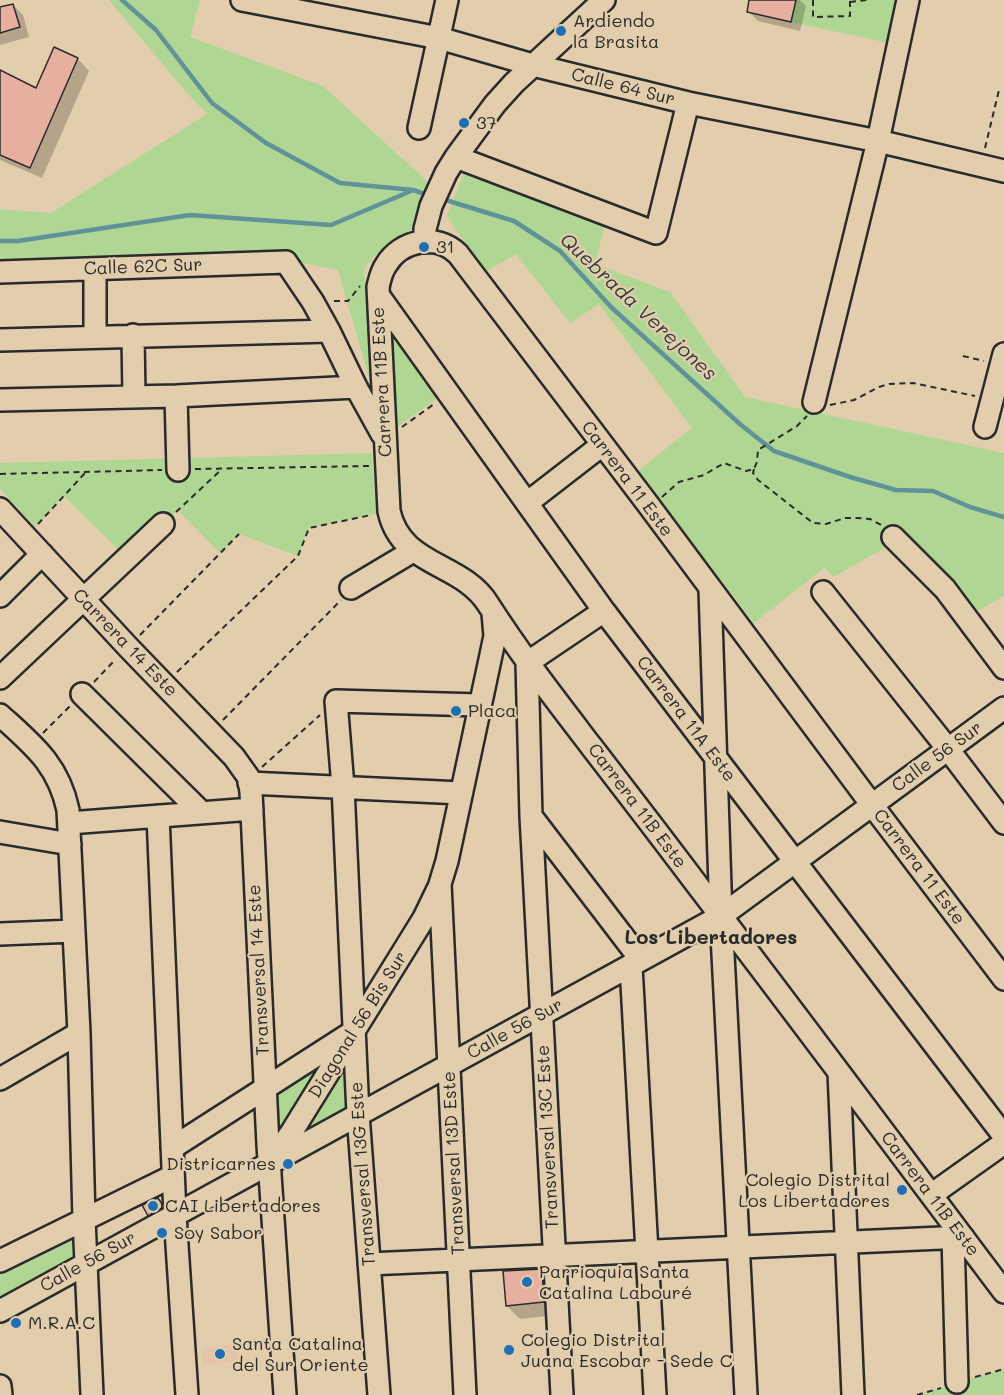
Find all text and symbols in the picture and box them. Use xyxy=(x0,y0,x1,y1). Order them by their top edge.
place label: Ardiendo la Brasita xyxy=(573,10,659,52)
marker: Ardiendo la Brasita xyxy=(554,24,568,38)
street label: Calle 64 Sur xyxy=(569,64,677,110)
place label: 37 xyxy=(476,112,497,134)
marker: 37 xyxy=(457,116,471,130)
water label: Quebrada Verejones xyxy=(555,228,721,386)
place label: 31 xyxy=(436,236,455,258)
marker: 31 xyxy=(417,240,431,254)
street label: Calle 62C Sur xyxy=(83,254,203,280)
street label: Carrera 11B Este xyxy=(367,306,397,458)
street label: Carrera 11 Este xyxy=(576,417,678,541)
street label: Carrera 14 Este xyxy=(68,585,182,701)
street label: Carrera 11A Este xyxy=(632,652,740,786)
place label: Placa xyxy=(468,700,517,722)
marker: Placa xyxy=(449,704,463,718)
street label: Calle 56 Sur xyxy=(888,717,986,797)
street label: Carrera 11B Este xyxy=(583,739,691,873)
street label: Carrera 11 Este xyxy=(868,805,970,929)
street label: Transversal 14 Este xyxy=(244,884,274,1056)
district label: Los Libertadores xyxy=(625,926,797,950)
street label: Diagonal 56 Bis Sur xyxy=(304,948,412,1102)
street label: Calle 56 Sur xyxy=(463,994,567,1064)
street label: Transversal 13C Este xyxy=(532,1044,564,1230)
street label: Transversal 13D Este xyxy=(438,1071,470,1255)
street label: Transversal 13G Este xyxy=(346,1081,380,1267)
street label: Carrera 11B Este xyxy=(876,1127,984,1261)
place label: Districarnes xyxy=(166,1153,276,1175)
marker: Districarnes xyxy=(281,1157,295,1171)
place label: Colegio Distrital Los Libertadores xyxy=(739,1169,890,1212)
marker: Colegio Distrital Los Libertadores xyxy=(895,1183,909,1197)
place label: CAI Libertadores xyxy=(165,1195,321,1217)
marker: CAI Libertadores xyxy=(146,1199,160,1213)
place label: Soy Sabor xyxy=(174,1222,262,1244)
marker: Soy Sabor xyxy=(155,1226,169,1240)
street label: Calle 56 Sur xyxy=(36,1227,140,1297)
place label: Parrioquia Santa Catalina Labouré xyxy=(539,1261,692,1304)
marker: Parrioquia Santa Catalina Labouré xyxy=(520,1275,534,1289)
place label: M.R.A.C xyxy=(28,1312,95,1334)
marker: M.R.A.C xyxy=(9,1316,23,1330)
place label: Colegio Distrital Juana Escobar - Sede C xyxy=(521,1329,732,1372)
place label: Santa Catalina del Sur Oriente xyxy=(232,1333,369,1376)
marker: Colegio Distrital Juana Escobar - Sede C xyxy=(502,1343,516,1357)
marker: Santa Catalina del Sur Oriente xyxy=(213,1347,227,1361)

